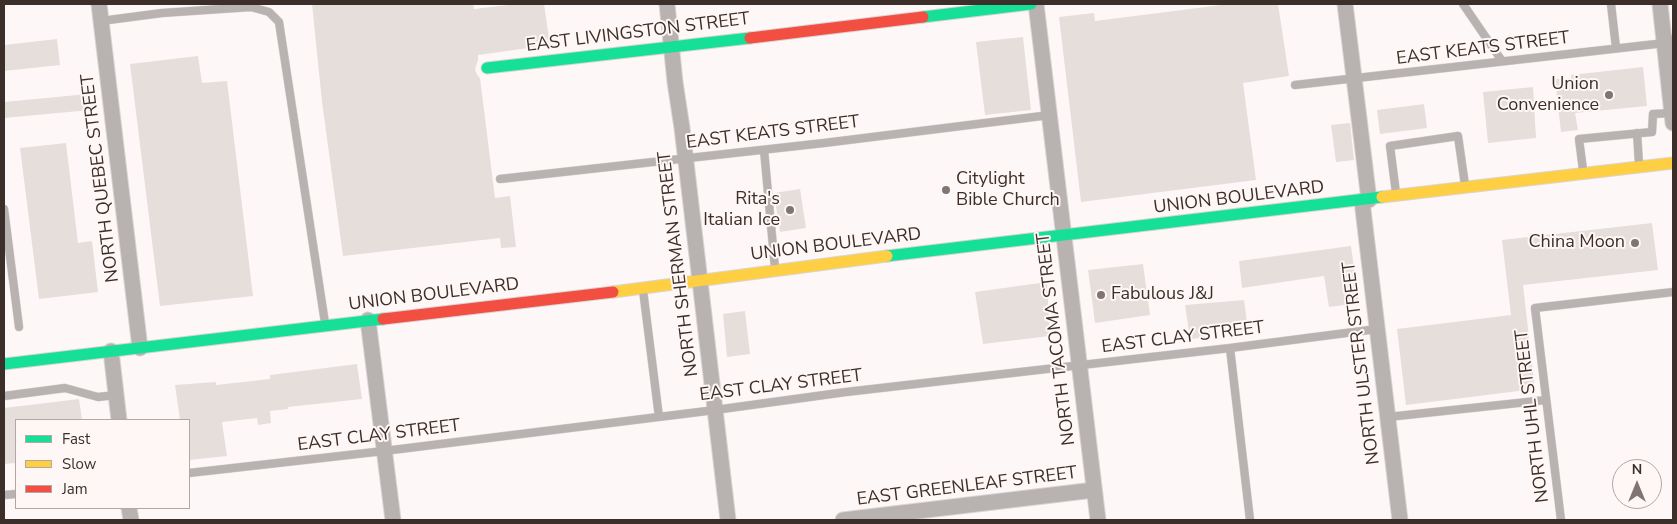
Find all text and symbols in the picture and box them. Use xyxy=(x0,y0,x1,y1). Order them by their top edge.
street label: EAST LIVINGSTON STREET xyxy=(525,9,751,57)
street label: EAST KEATS STREET xyxy=(1395,28,1571,70)
street label: NORTH QUEBEC STREET xyxy=(77,72,125,284)
place label: Union Convenience xyxy=(1497,74,1599,116)
marker: Union Convenience xyxy=(1603,89,1615,101)
street label: EAST KEATS STREET xyxy=(685,112,861,154)
street label: NORTH SHERMAN STREET xyxy=(654,150,704,378)
place label: Citylight Bible Church xyxy=(956,169,1060,212)
street label: UNION BOULEVARD xyxy=(1152,177,1326,219)
marker: Citylight Bible Church xyxy=(940,184,952,196)
place label: Rita's Italian Ice xyxy=(703,189,780,232)
marker: Rita's Italian Ice xyxy=(784,204,796,216)
street label: UNION BOULEVARD xyxy=(749,224,923,266)
street label: NORTH TACOMA STREET xyxy=(1033,231,1081,447)
place label: China Moon xyxy=(1528,232,1625,254)
marker: China Moon xyxy=(1629,237,1641,249)
street label: NORTH ULSTER STREET xyxy=(1339,260,1385,466)
street label: UNION BOULEVARD xyxy=(347,274,521,316)
place label: Fabulous J&J xyxy=(1111,284,1214,306)
marker: Fabulous J&J xyxy=(1095,289,1107,301)
street label: EAST CLAY STREET xyxy=(1100,317,1266,359)
street label: NORTH UHL STREET xyxy=(1512,328,1554,504)
street label: EAST CLAY STREET xyxy=(698,365,864,407)
street label: EAST CLAY STREET xyxy=(296,415,462,457)
legend xyxy=(15,419,190,509)
text: Fast xyxy=(62,429,90,449)
text: Slow xyxy=(62,454,96,474)
north arrow xyxy=(1612,459,1662,509)
text: N xyxy=(1632,460,1642,479)
street label: EAST GREENLEAF STREET xyxy=(856,463,1078,511)
text: Jam xyxy=(62,479,88,499)

